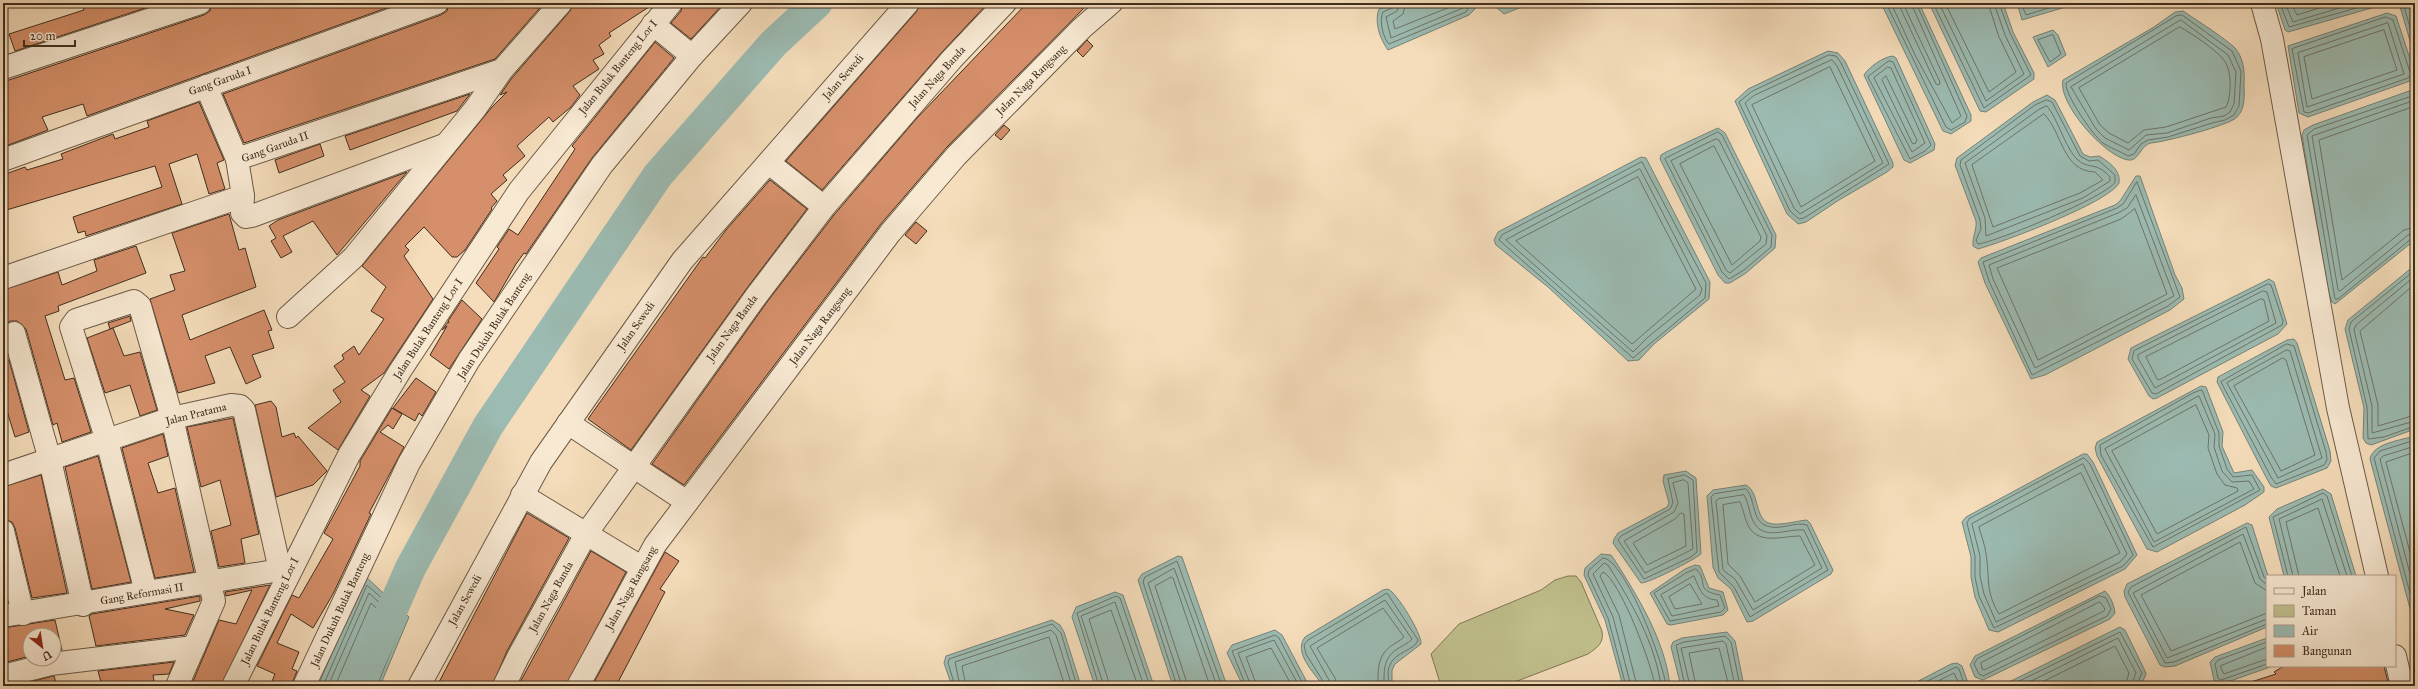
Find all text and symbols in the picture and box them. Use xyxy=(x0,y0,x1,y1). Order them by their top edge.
street label: Jalan Bulak Banteng Lor I xyxy=(575,17,661,118)
scale bar xyxy=(24,22,75,48)
text: 20 m xyxy=(30,29,56,43)
street label: Jalan Naga Rangsang xyxy=(993,42,1070,119)
street label: Jalan Naga Banda xyxy=(905,43,969,112)
street label: Jalan Sewedi xyxy=(819,52,867,104)
street label: Gang Garuda I xyxy=(187,63,254,98)
street label: Gang Garuda II xyxy=(239,129,311,165)
street label: Jalan Dukuh Bulak Banteng xyxy=(454,270,535,383)
street label: Jalan Bulak Banteng Lor I xyxy=(390,276,466,383)
street label: Jalan Naga Rangsang xyxy=(786,284,855,369)
street label: Jalan Naga Banda xyxy=(703,292,761,365)
street label: Jalan Sewedi xyxy=(614,299,658,354)
street label: Jalan Pratama xyxy=(163,400,228,429)
street label: Jalan Naga Rangsang xyxy=(602,543,661,634)
street label: Jalan Dukuh Bulak Banteng xyxy=(307,550,373,670)
street label: Jalan Bulak Banteng Lor I xyxy=(238,555,303,668)
street label: Jalan Naga Banda xyxy=(526,559,577,636)
street label: Jalan Sewedi xyxy=(445,572,485,629)
legend xyxy=(2266,575,2396,667)
street label: Gang Reformasi II xyxy=(99,580,185,608)
text: Jalan xyxy=(2300,584,2327,599)
text: Taman xyxy=(2302,604,2337,618)
text: Air xyxy=(2301,624,2318,638)
north arrow xyxy=(22,627,62,667)
text: Bangunan xyxy=(2302,644,2352,659)
text: U xyxy=(39,647,54,663)

